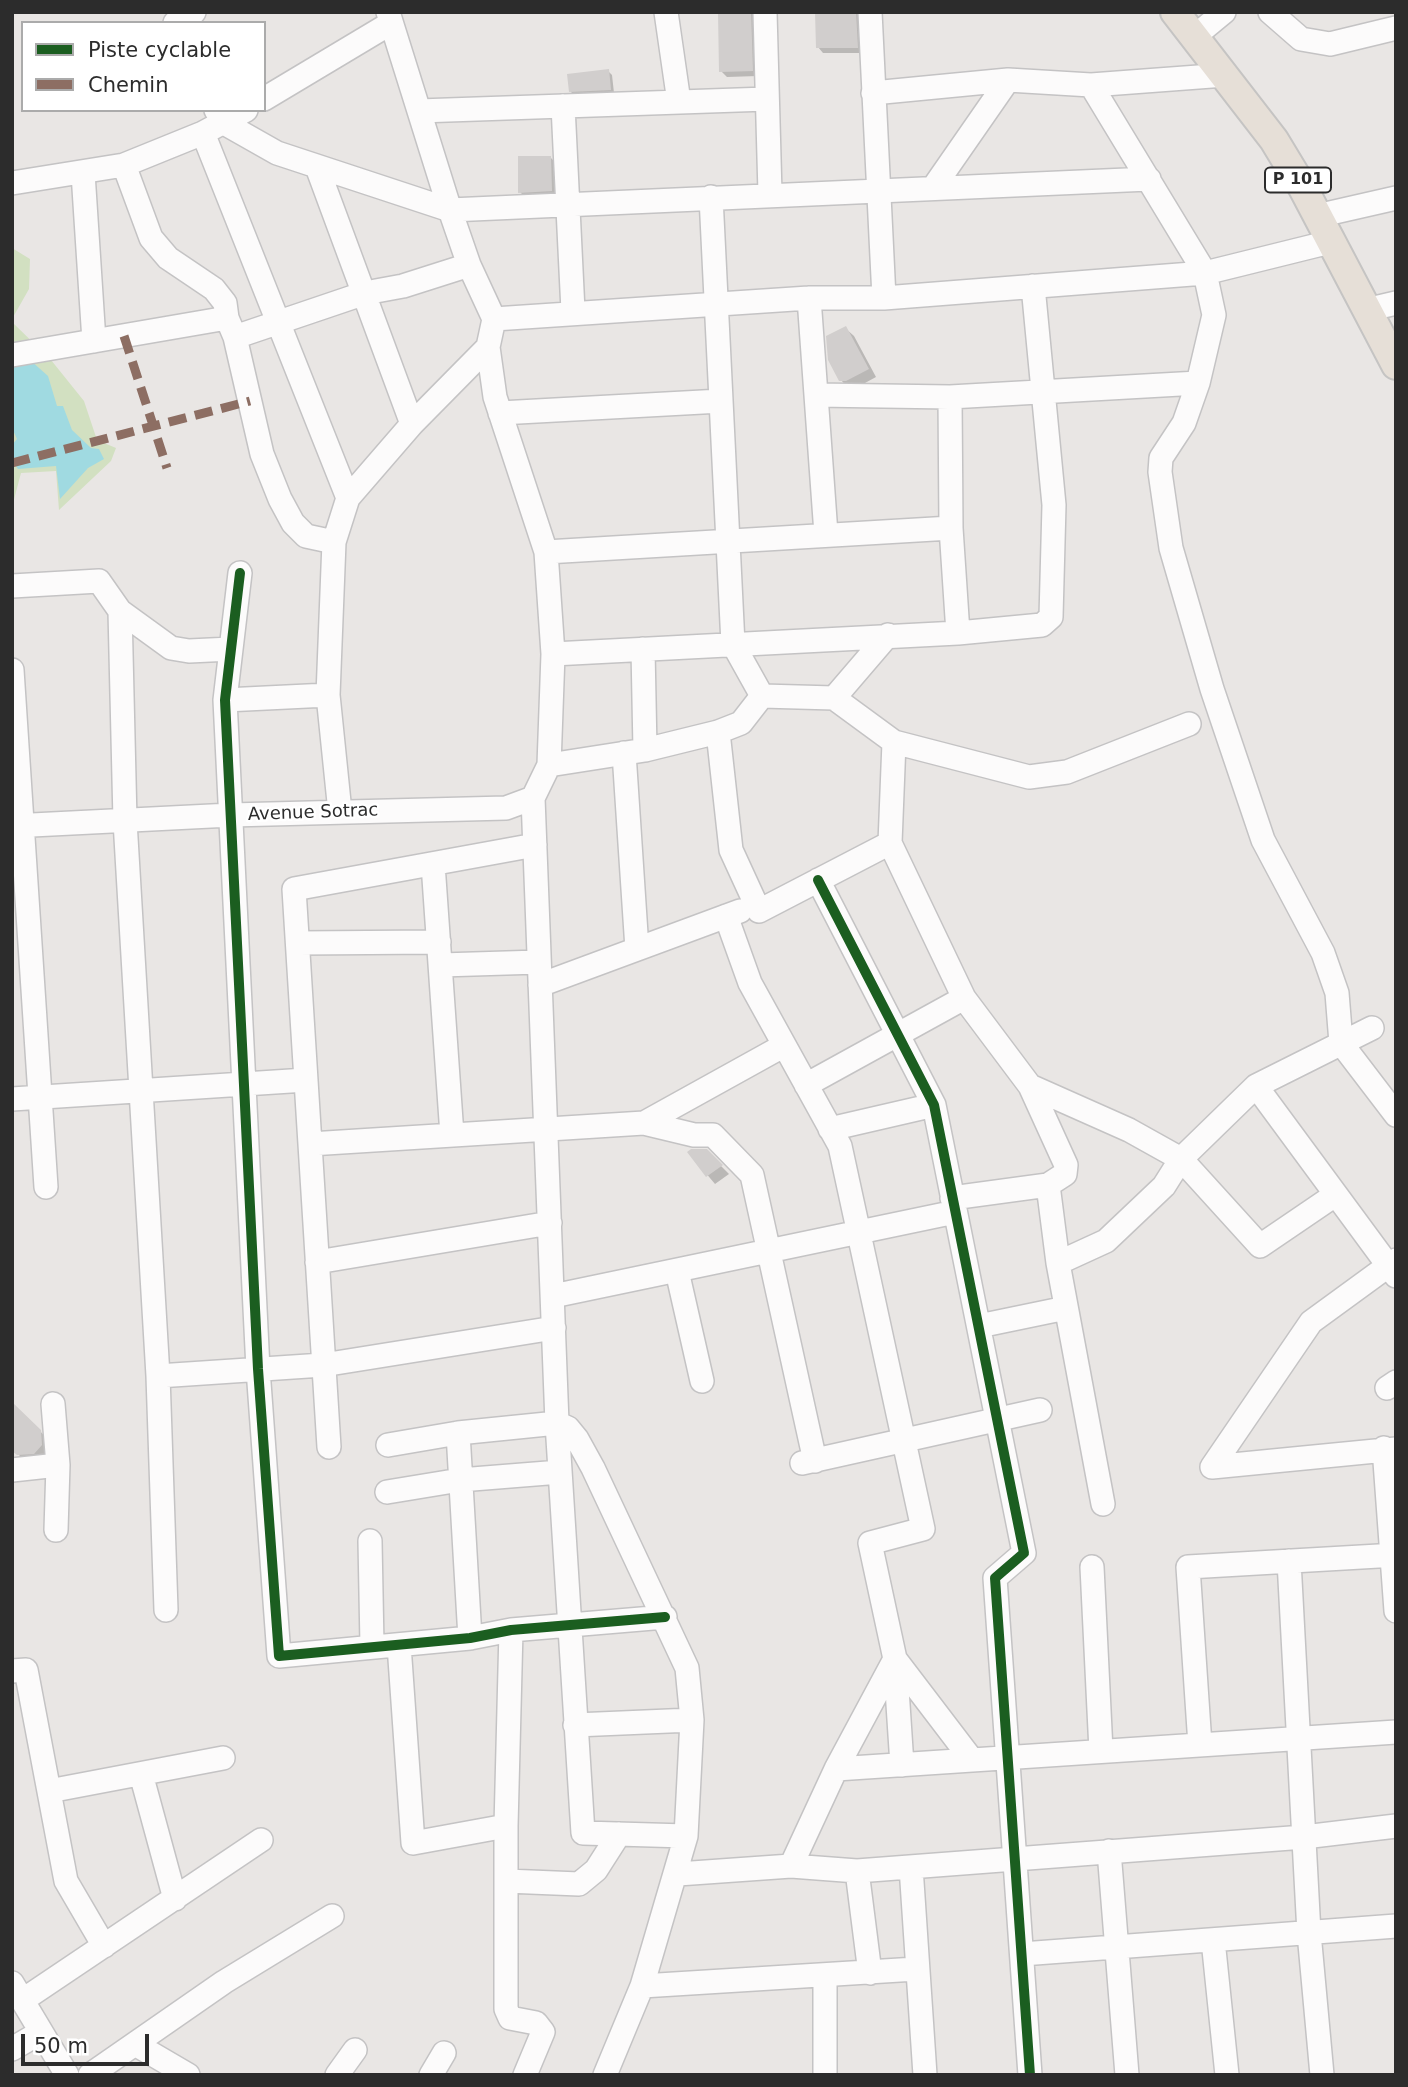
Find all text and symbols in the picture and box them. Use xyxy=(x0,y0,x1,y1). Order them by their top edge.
legend xyxy=(21,21,266,112)
text: Piste cyclable xyxy=(88,38,231,62)
text: Chemin xyxy=(88,73,169,97)
road number: P 101 xyxy=(1265,168,1331,192)
street label: Avenue Sotrac xyxy=(247,800,379,826)
scale bar xyxy=(24,2021,152,2064)
text: 50 m xyxy=(34,2034,88,2058)

